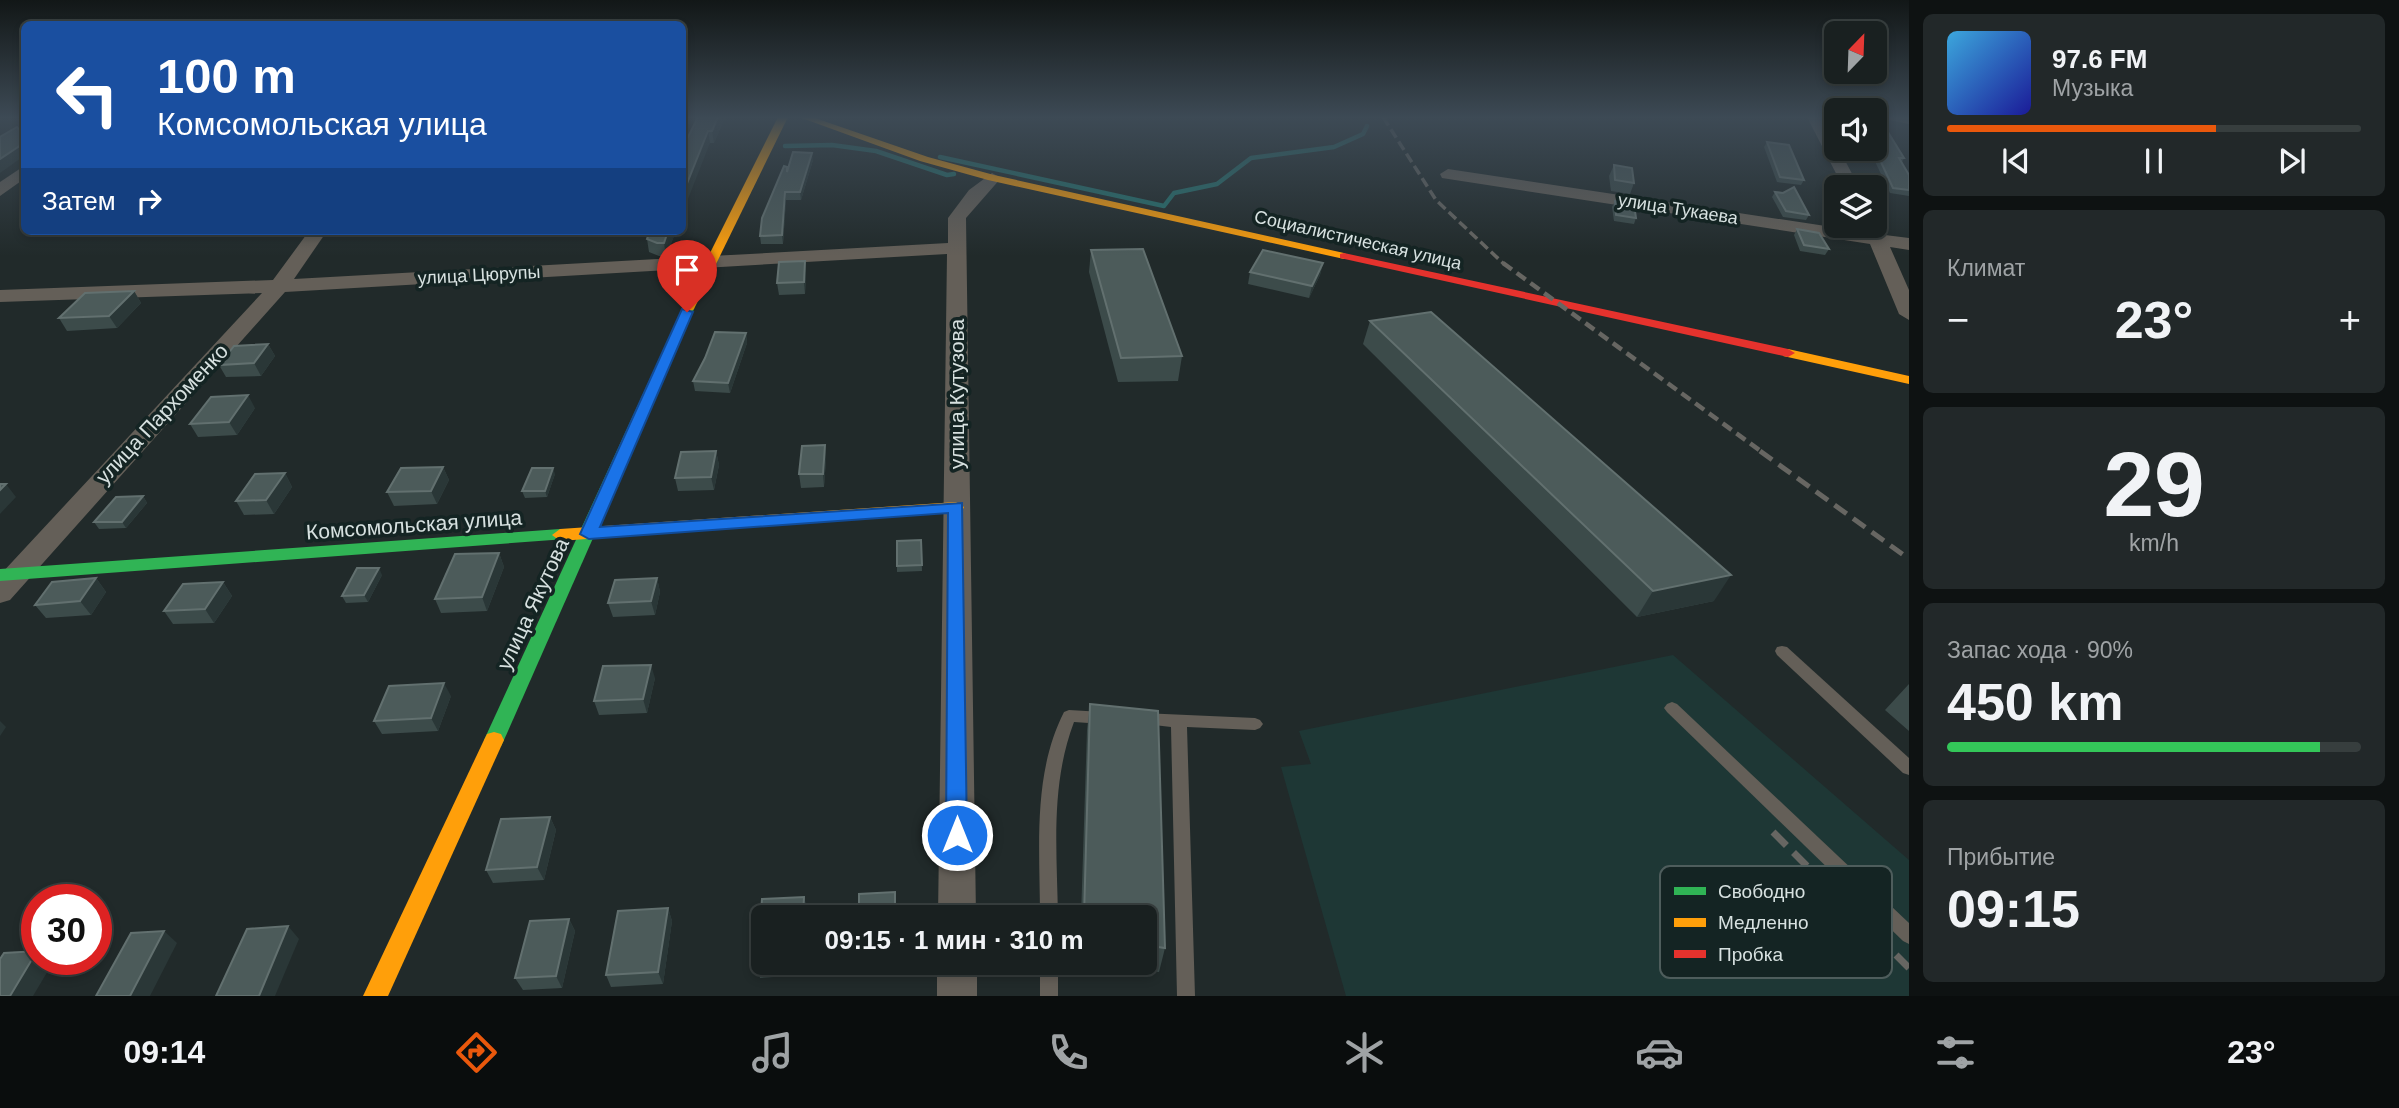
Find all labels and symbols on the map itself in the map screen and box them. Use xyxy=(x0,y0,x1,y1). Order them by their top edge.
north arrow xyxy=(1824,21,1886,84)
street label: улица Тукаева xyxy=(1617,190,1740,229)
street label: Социалистическая улица xyxy=(1252,206,1465,274)
pin xyxy=(657,240,717,312)
street label: улица Цюрупы xyxy=(417,262,541,288)
street label: улица Кутузова xyxy=(945,319,968,469)
street label: улица Пархоменко xyxy=(91,339,232,488)
street label: Комсомольская улица xyxy=(305,505,523,544)
street label: улица Якутова xyxy=(492,534,573,673)
position arrow xyxy=(920,798,994,872)
legend xyxy=(1660,866,1892,978)
text: Свободно xyxy=(1718,881,1805,902)
speed limit sign: 30 xyxy=(21,884,112,975)
text: Медленно xyxy=(1718,912,1808,933)
text: Пробка xyxy=(1718,944,1783,965)

